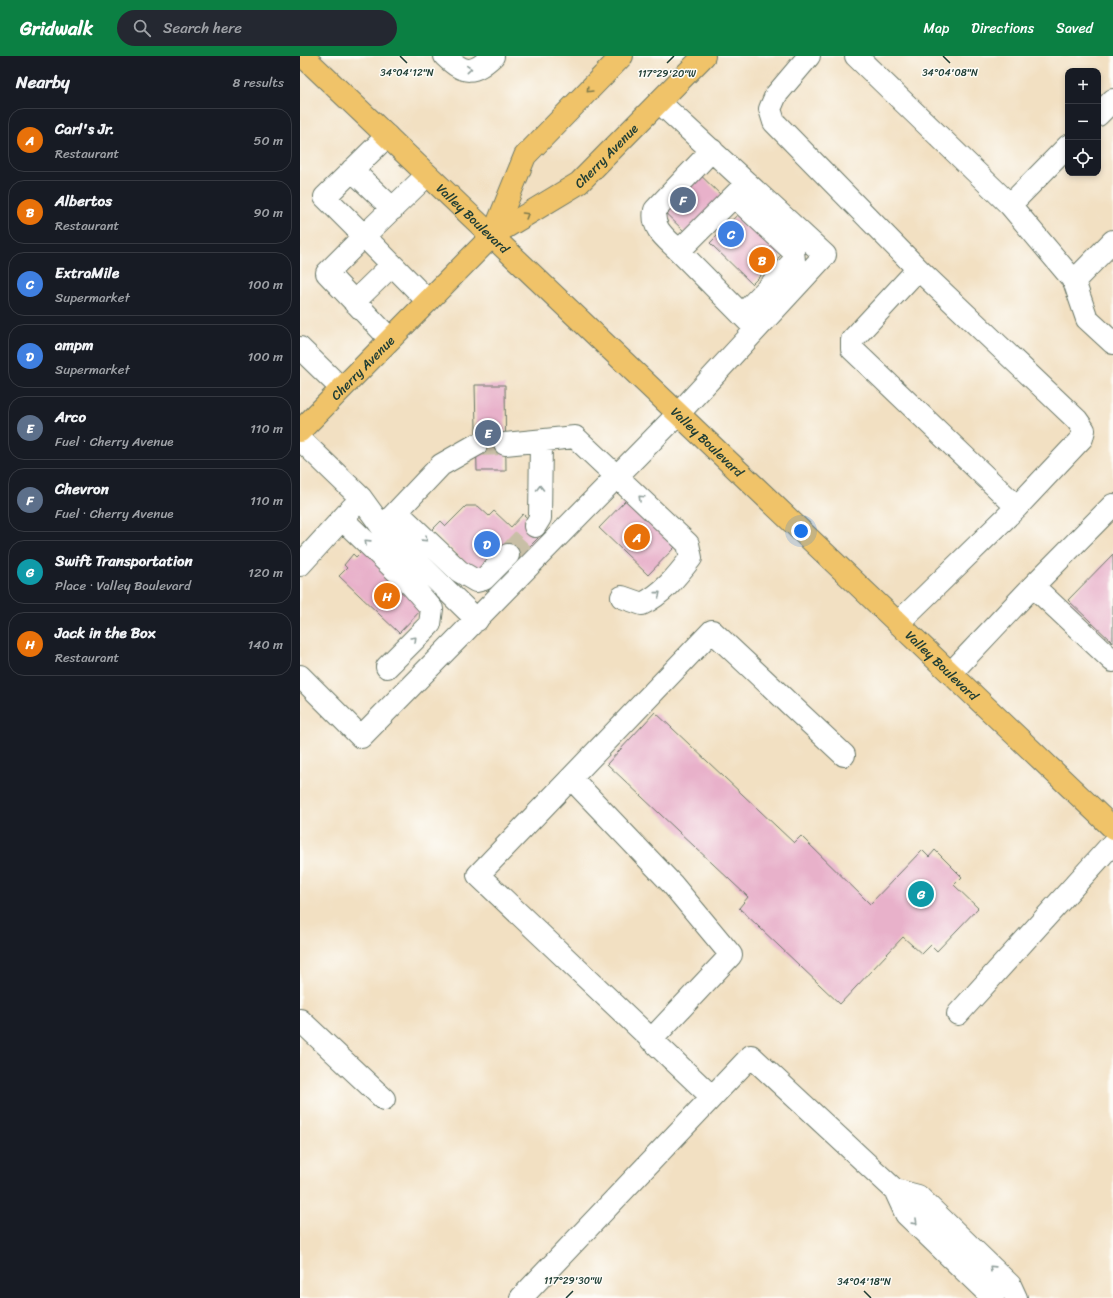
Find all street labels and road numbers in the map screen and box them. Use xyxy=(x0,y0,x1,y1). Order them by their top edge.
street label: Cherry Avenue xyxy=(568,118,644,194)
street label: Valley Boulevard xyxy=(431,177,516,260)
street label: Cherry Avenue xyxy=(325,330,400,406)
street label: Valley Boulevard xyxy=(666,401,751,483)
street label: Valley Boulevard xyxy=(900,624,985,707)

